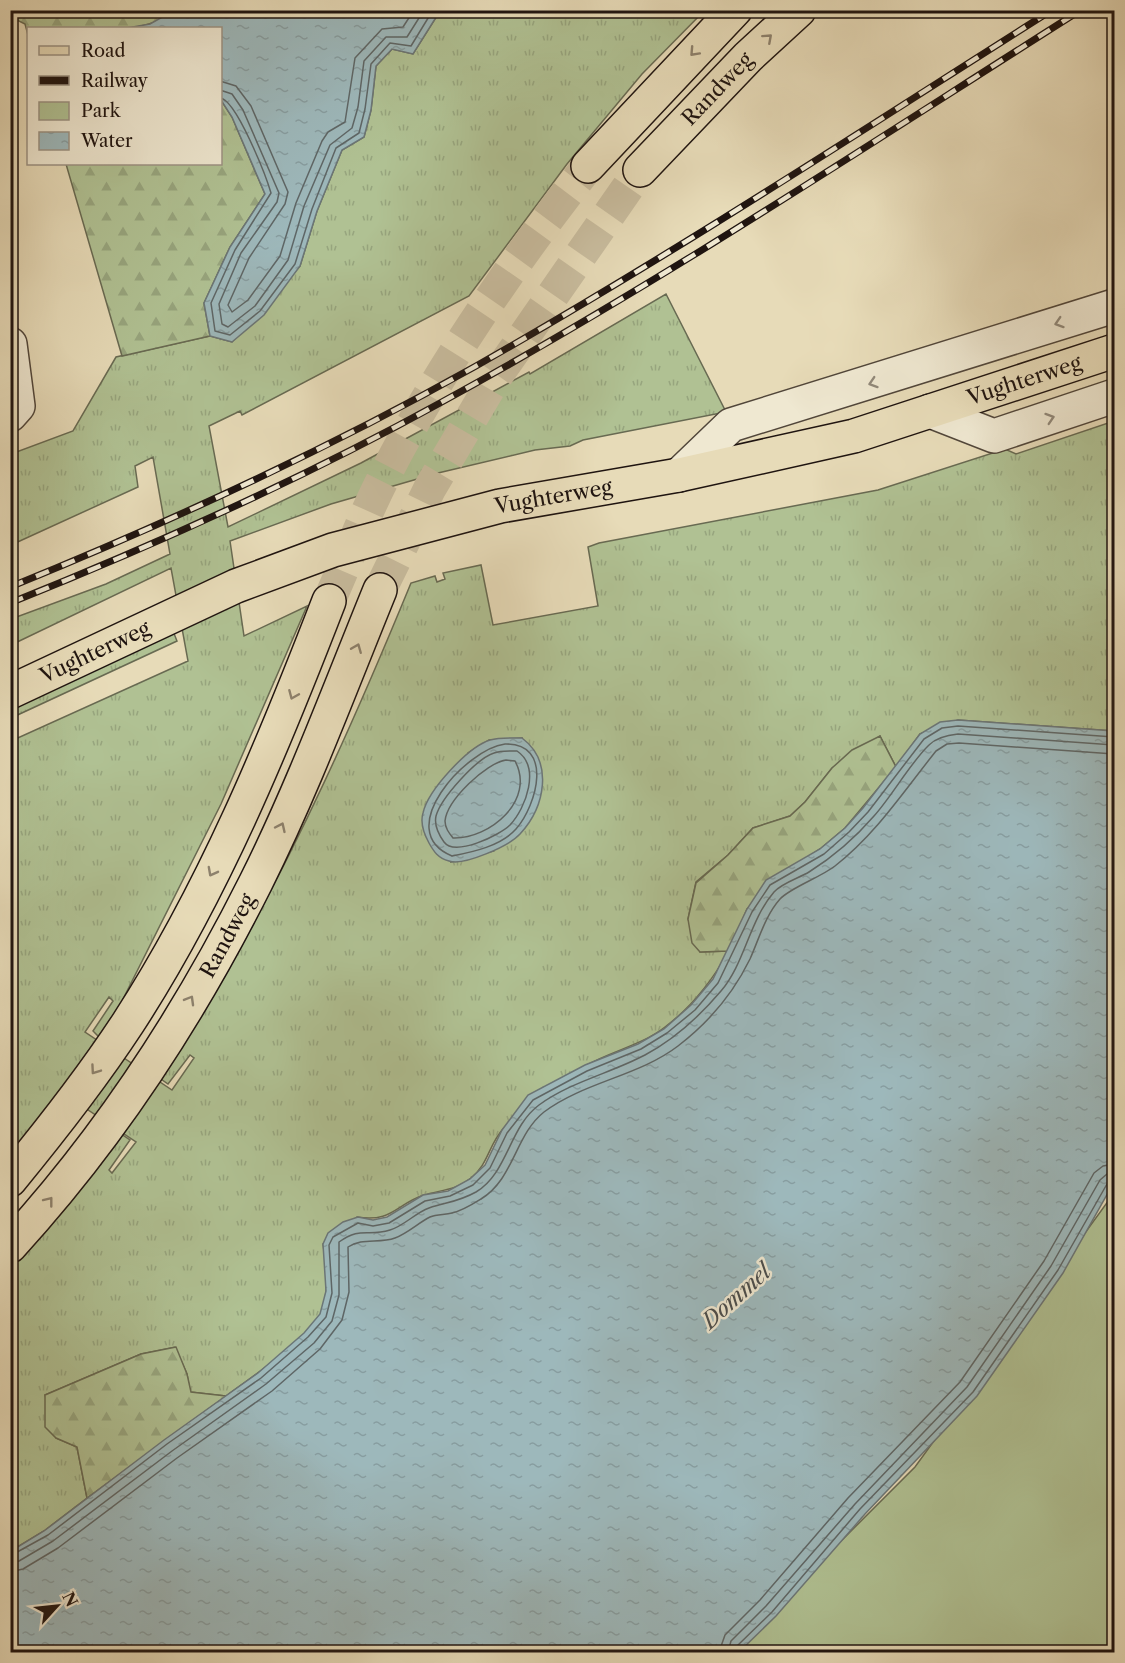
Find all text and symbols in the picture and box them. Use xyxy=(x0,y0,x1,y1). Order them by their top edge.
legend xyxy=(27,27,222,165)
one-way arrow xyxy=(762,34,772,45)
text: Road xyxy=(81,40,126,62)
one-way arrow xyxy=(690,44,701,55)
street label: Randweg xyxy=(676,46,758,131)
text: Railway xyxy=(81,70,149,92)
text: Park xyxy=(81,100,122,122)
text: Water xyxy=(80,130,133,152)
one-way arrow xyxy=(1054,316,1065,329)
street label: Vughterweg xyxy=(963,349,1085,410)
one-way arrow xyxy=(868,375,879,388)
one-way arrow xyxy=(1044,413,1055,425)
street label: Vughterweg xyxy=(492,474,615,519)
street label: Vughterweg xyxy=(35,615,155,689)
one-way arrow xyxy=(350,643,362,654)
one-way arrow xyxy=(288,688,300,699)
one-way arrow xyxy=(274,823,286,834)
one-way arrow xyxy=(208,866,219,877)
street label: Randweg xyxy=(194,888,260,982)
one-way arrow xyxy=(183,995,194,1006)
one-way arrow xyxy=(91,1064,102,1075)
one-way arrow xyxy=(41,1197,52,1208)
water label: Dommel xyxy=(695,1256,779,1336)
north arrow xyxy=(27,1576,87,1636)
text: N xyxy=(58,1588,82,1610)

